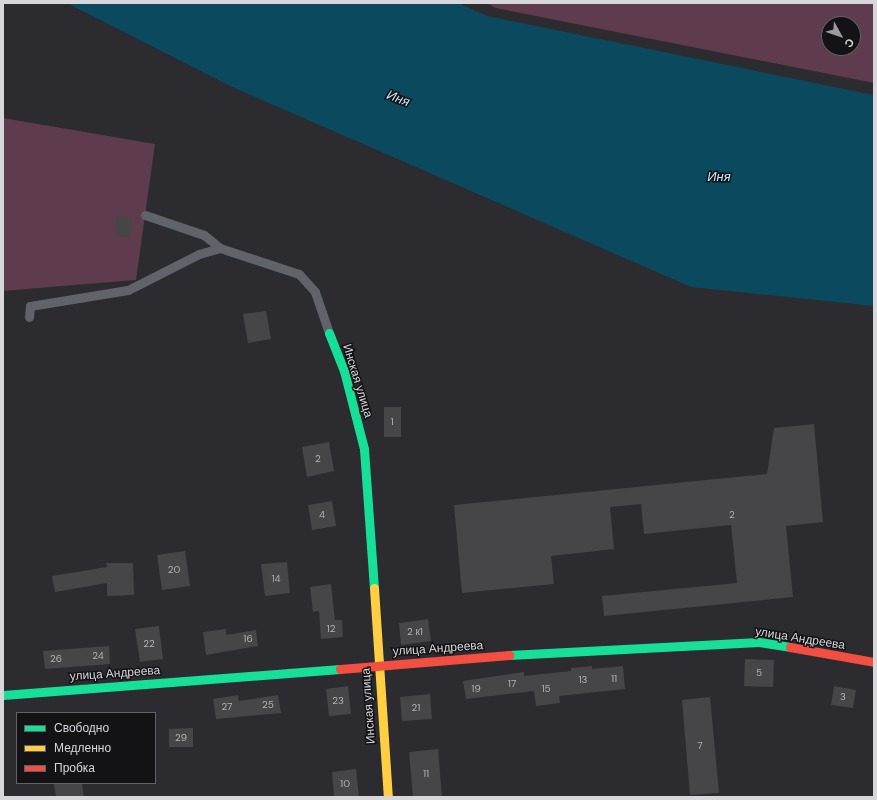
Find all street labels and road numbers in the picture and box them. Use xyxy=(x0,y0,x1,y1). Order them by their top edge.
street label: Инская улица xyxy=(339,342,375,420)
street label: улица Андреева xyxy=(754,625,846,653)
street label: улица Андреева xyxy=(392,639,484,659)
street label: улица Андреева xyxy=(69,664,161,684)
street label: Инская улица xyxy=(359,668,379,744)

